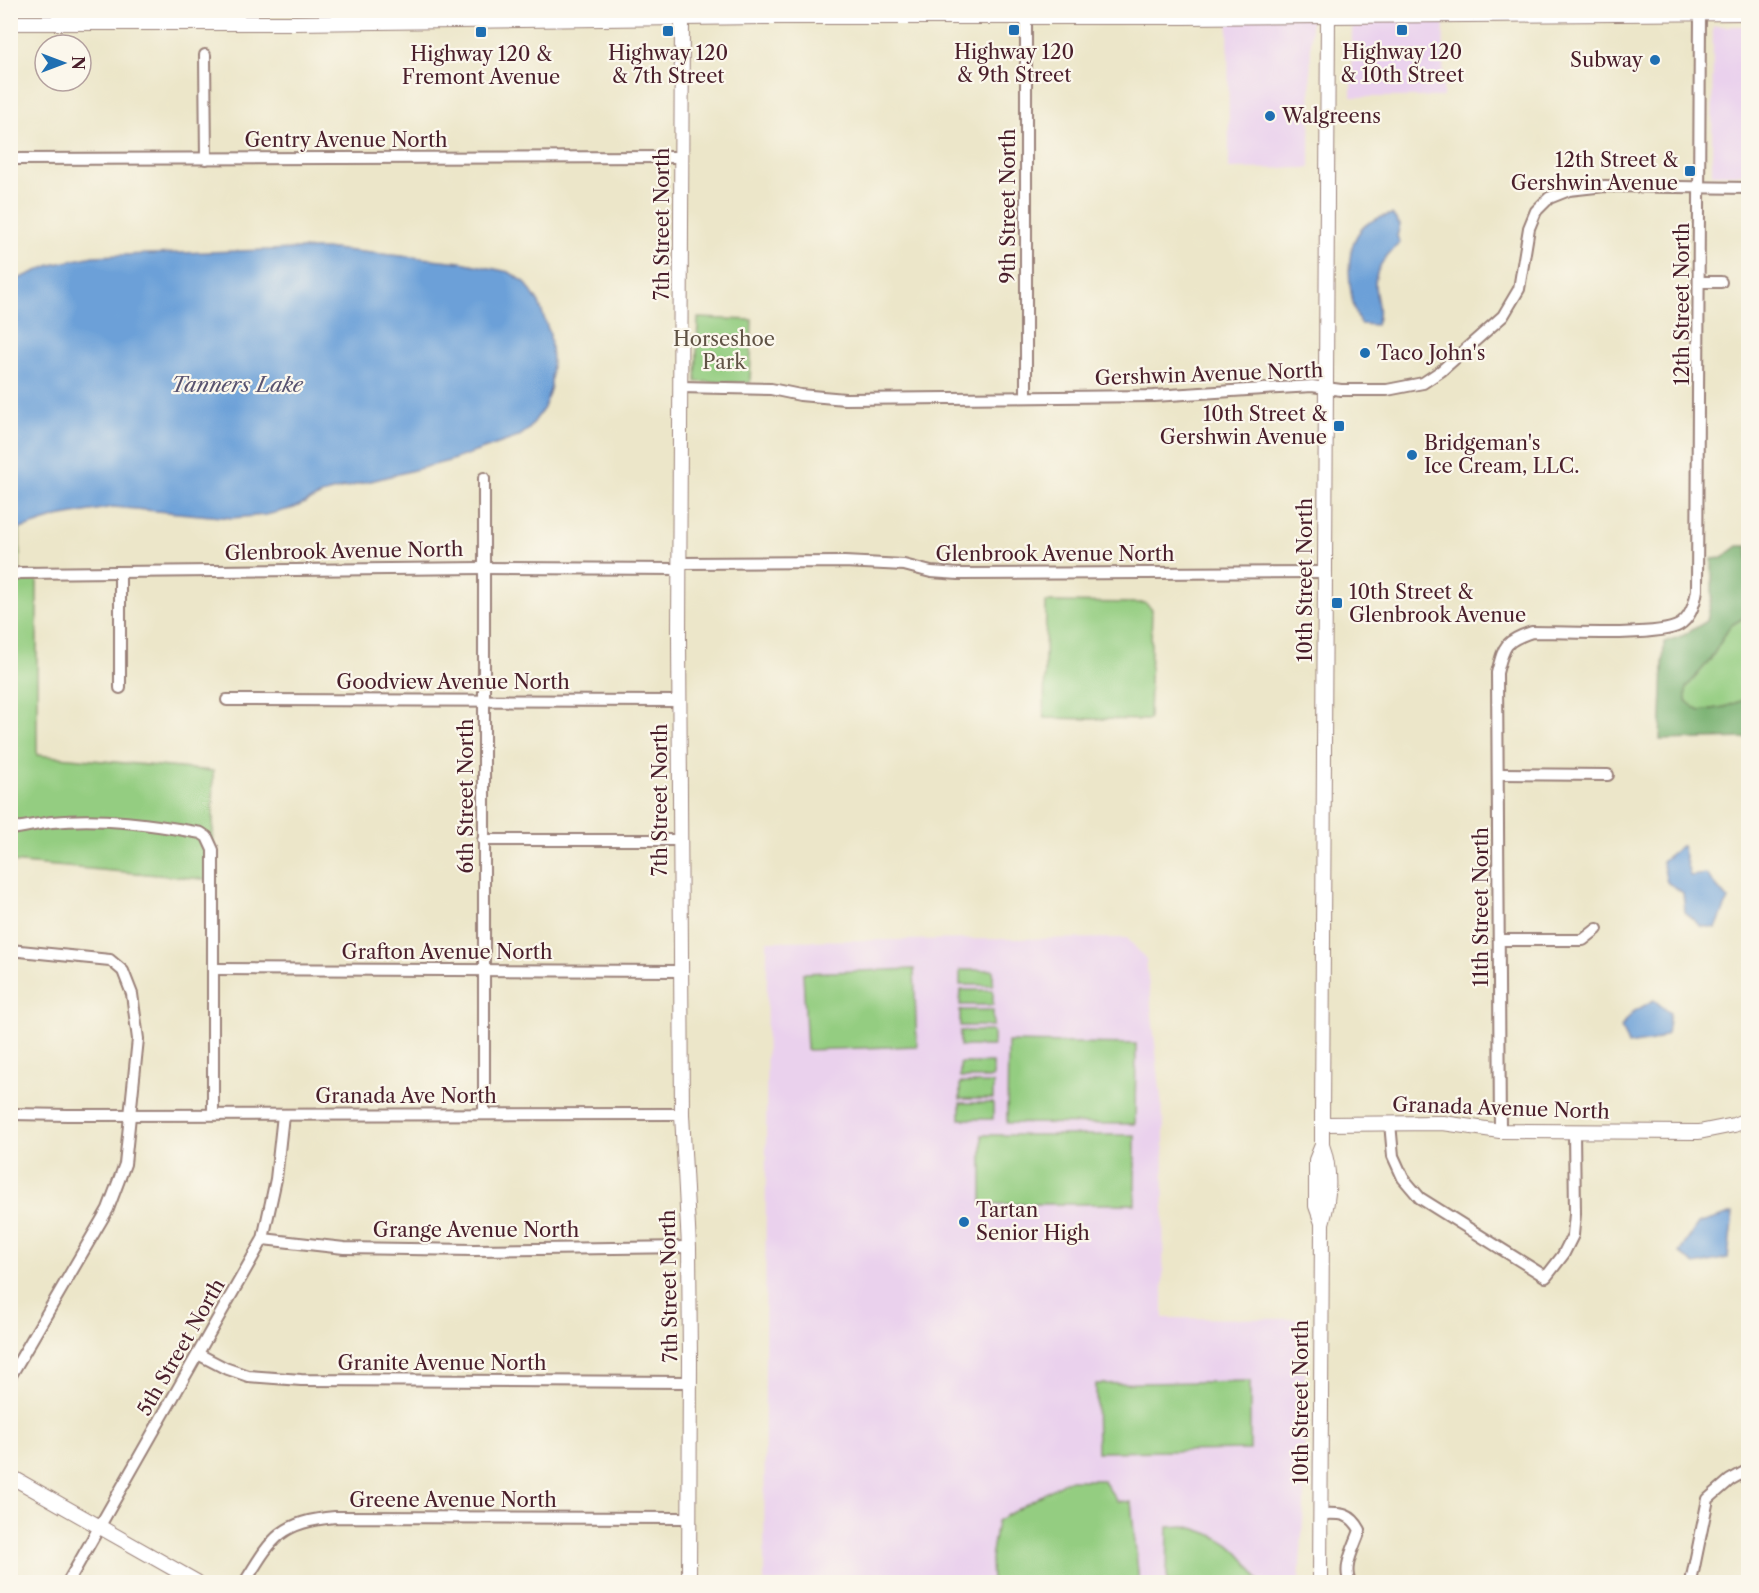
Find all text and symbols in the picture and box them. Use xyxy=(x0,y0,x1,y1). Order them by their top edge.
marker: Highway 120 & 9th Street xyxy=(1007,23,1021,37)
marker: Highway 120 & 10th Street xyxy=(1395,23,1409,37)
marker: Highway 120 & 7th Street xyxy=(661,24,675,38)
marker: Highway 120 & Fremont Avenue xyxy=(474,25,488,39)
north arrow xyxy=(33,33,93,93)
place label: Highway 120 & 9th Street xyxy=(954,40,1074,87)
place label: Highway 120 & 10th Street xyxy=(1340,40,1464,87)
place label: Highway 120 & 7th Street xyxy=(608,41,728,88)
place label: Highway 120 & Fremont Avenue xyxy=(402,42,560,89)
place label: Subway xyxy=(1570,48,1644,72)
marker: Subway xyxy=(1648,53,1662,67)
text: N xyxy=(68,56,88,70)
place label: Walgreens xyxy=(1281,104,1381,128)
marker: Walgreens xyxy=(1263,109,1277,123)
street label: Gentry Avenue North xyxy=(244,128,448,152)
street label: 9th Street North xyxy=(996,128,1020,283)
street label: 7th Street North xyxy=(650,147,674,301)
place label: 12th Street & Gershwin Avenue xyxy=(1511,148,1678,195)
marker: 12th Street & Gershwin Avenue xyxy=(1683,164,1697,178)
street label: 12th Street North xyxy=(1670,222,1694,386)
park label: Horseshoe Park xyxy=(673,327,775,374)
place label: Taco John's xyxy=(1377,341,1485,365)
marker: Taco John's xyxy=(1358,346,1372,360)
street label: Gershwin Avenue North xyxy=(1094,358,1324,390)
water label: Tanners Lake xyxy=(171,372,304,397)
place label: 10th Street & Gershwin Avenue xyxy=(1160,402,1327,449)
marker: 10th Street & Gershwin Avenue xyxy=(1332,419,1346,433)
place label: Bridgeman's Ice Cream, LLC. xyxy=(1424,431,1579,478)
marker: Bridgeman's Ice Cream, LLC. xyxy=(1405,448,1419,462)
street label: 10th Street North xyxy=(1293,497,1317,662)
street label: Glenbrook Avenue North xyxy=(224,537,464,565)
street label: Glenbrook Avenue North xyxy=(936,542,1175,566)
place label: 10th Street & Glenbrook Avenue xyxy=(1349,580,1526,627)
marker: 10th Street & Glenbrook Avenue xyxy=(1330,596,1344,610)
street label: Goodview Avenue North xyxy=(336,670,570,694)
street label: 6th Street North xyxy=(454,718,478,873)
street label: 7th Street North xyxy=(648,723,672,877)
street label: 11th Street North xyxy=(1469,827,1493,987)
street label: Grafton Avenue North xyxy=(342,940,553,964)
street label: Granada Ave North xyxy=(315,1084,497,1108)
street label: Granada Avenue North xyxy=(1392,1092,1611,1124)
place label: Tartan Senior High xyxy=(976,1198,1090,1245)
street label: 7th Street North xyxy=(656,1209,682,1363)
marker: Tartan Senior High xyxy=(957,1215,971,1229)
street label: Grange Avenue North xyxy=(373,1218,580,1242)
street label: 5th Street North xyxy=(132,1274,230,1420)
street label: 10th Street North xyxy=(1289,1319,1313,1484)
street label: Granite Avenue North xyxy=(337,1351,547,1375)
street label: Greene Avenue North xyxy=(349,1488,557,1512)

